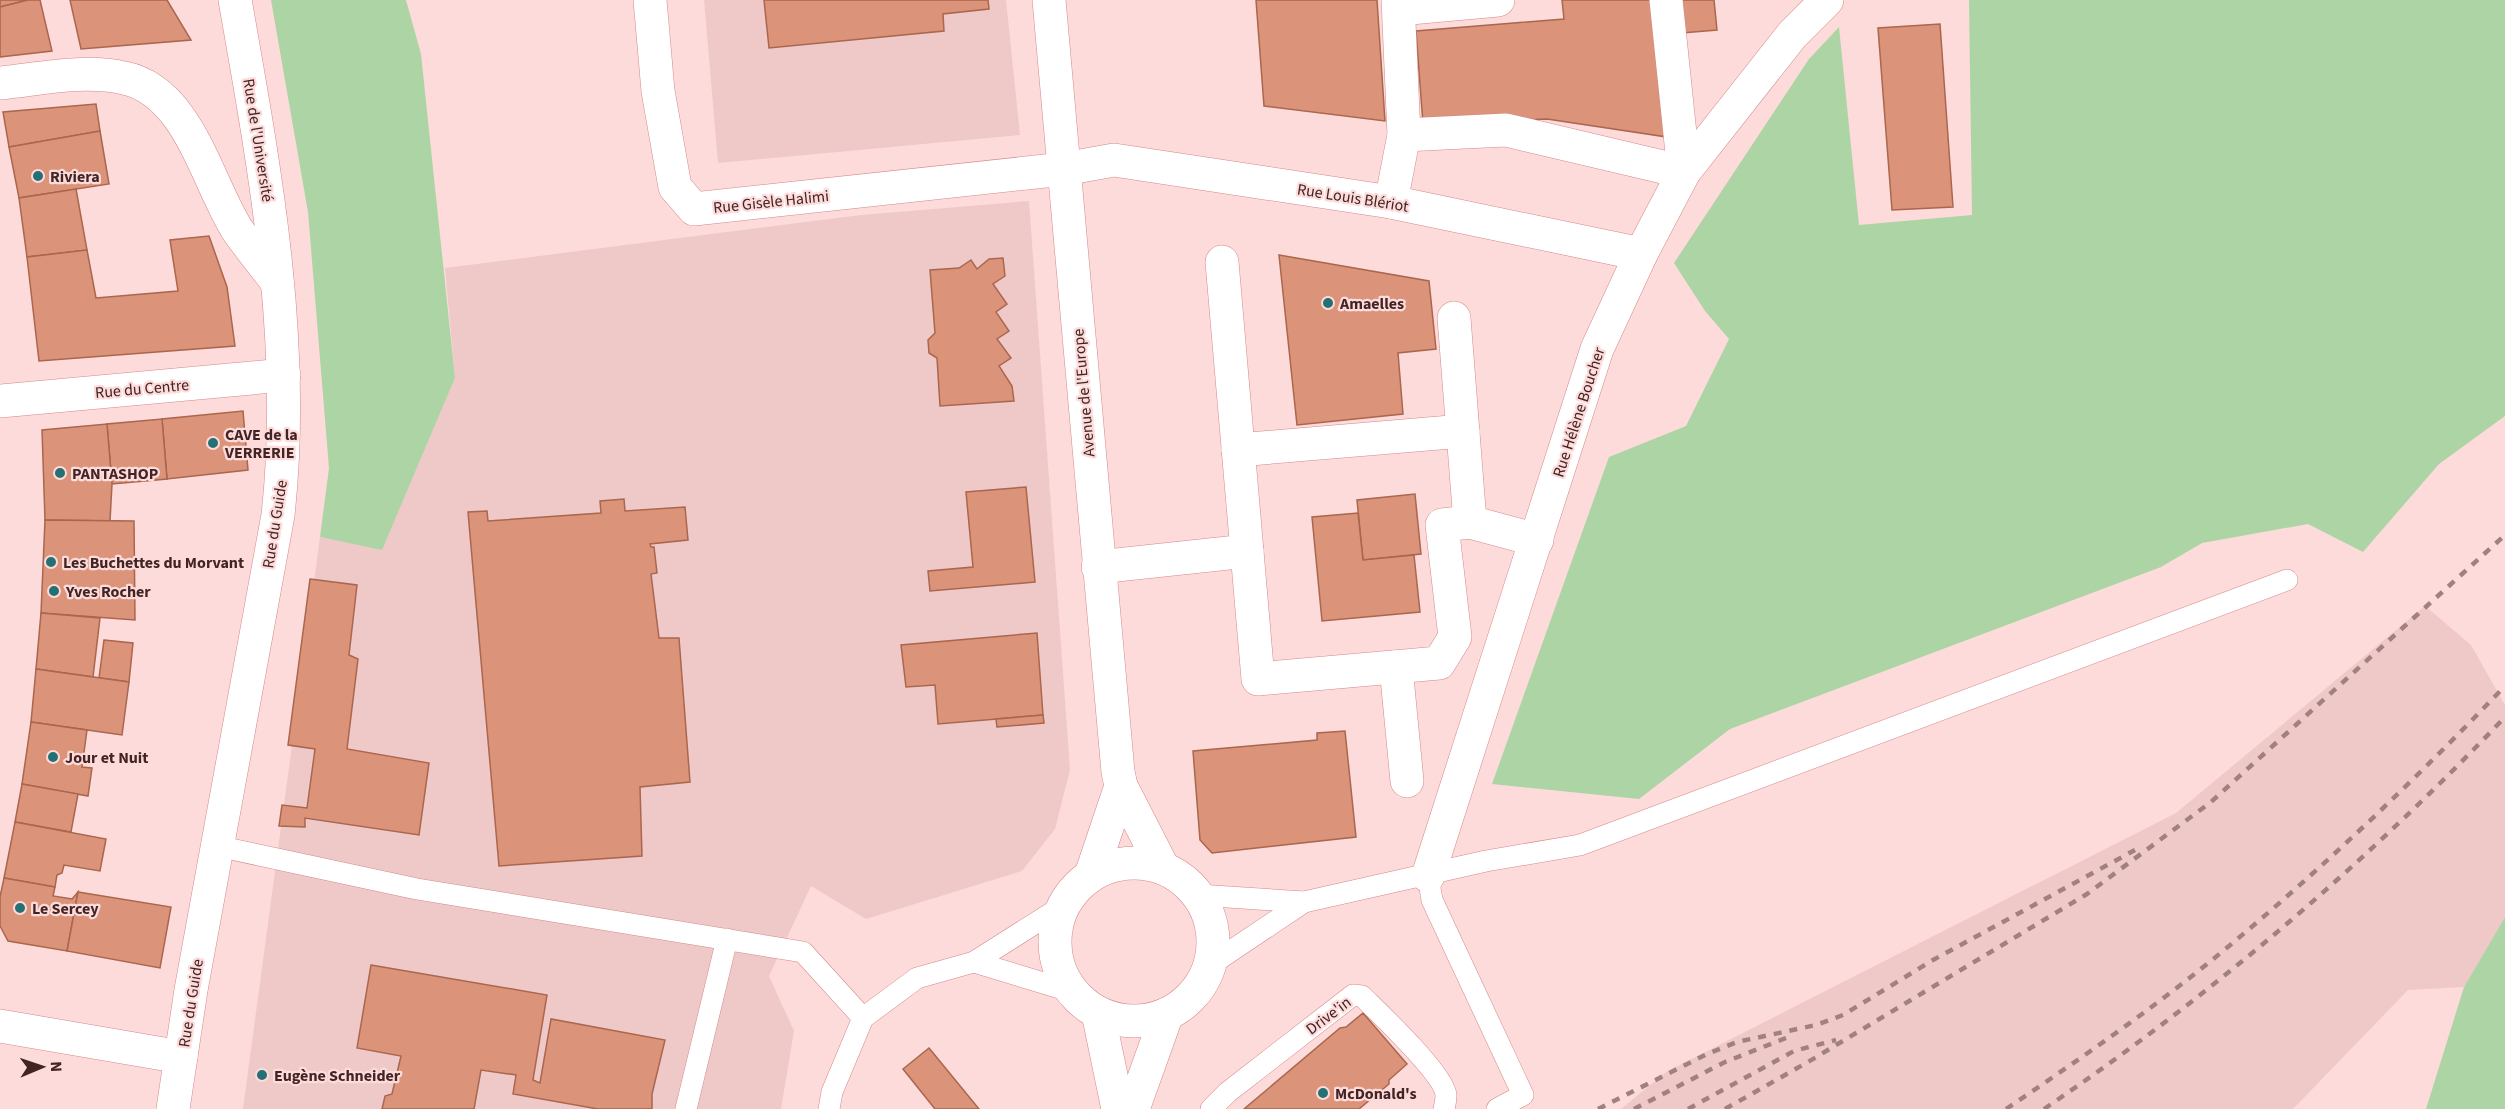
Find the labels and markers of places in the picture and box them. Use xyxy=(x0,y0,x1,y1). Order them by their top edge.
place label: Riviera xyxy=(50,166,100,188)
marker: Riviera xyxy=(31,169,45,183)
place label: Amaelles xyxy=(1339,293,1404,315)
marker: Amaelles xyxy=(1321,296,1335,310)
place label: CAVE de la VERRERIE xyxy=(224,424,298,464)
marker: CAVE de la VERRERIE xyxy=(206,436,220,450)
place label: PANTASHOP xyxy=(72,463,158,485)
marker: PANTASHOP xyxy=(53,466,67,480)
place label: Les Buchettes du Morvant xyxy=(63,552,244,574)
marker: Les Buchettes du Morvant xyxy=(44,555,58,569)
place label: Yves Rocher xyxy=(65,581,151,603)
marker: Yves Rocher xyxy=(47,584,61,598)
place label: Jour et Nuit xyxy=(65,747,148,769)
marker: Jour et Nuit xyxy=(46,750,60,764)
place label: Le Sercey xyxy=(32,898,99,920)
marker: Le Sercey xyxy=(13,901,27,915)
place label: Eugène Schneider xyxy=(274,1065,401,1087)
marker: Eugène Schneider xyxy=(255,1068,269,1082)
place label: McDonald's xyxy=(1335,1083,1417,1105)
marker: McDonald's xyxy=(1316,1086,1330,1100)

